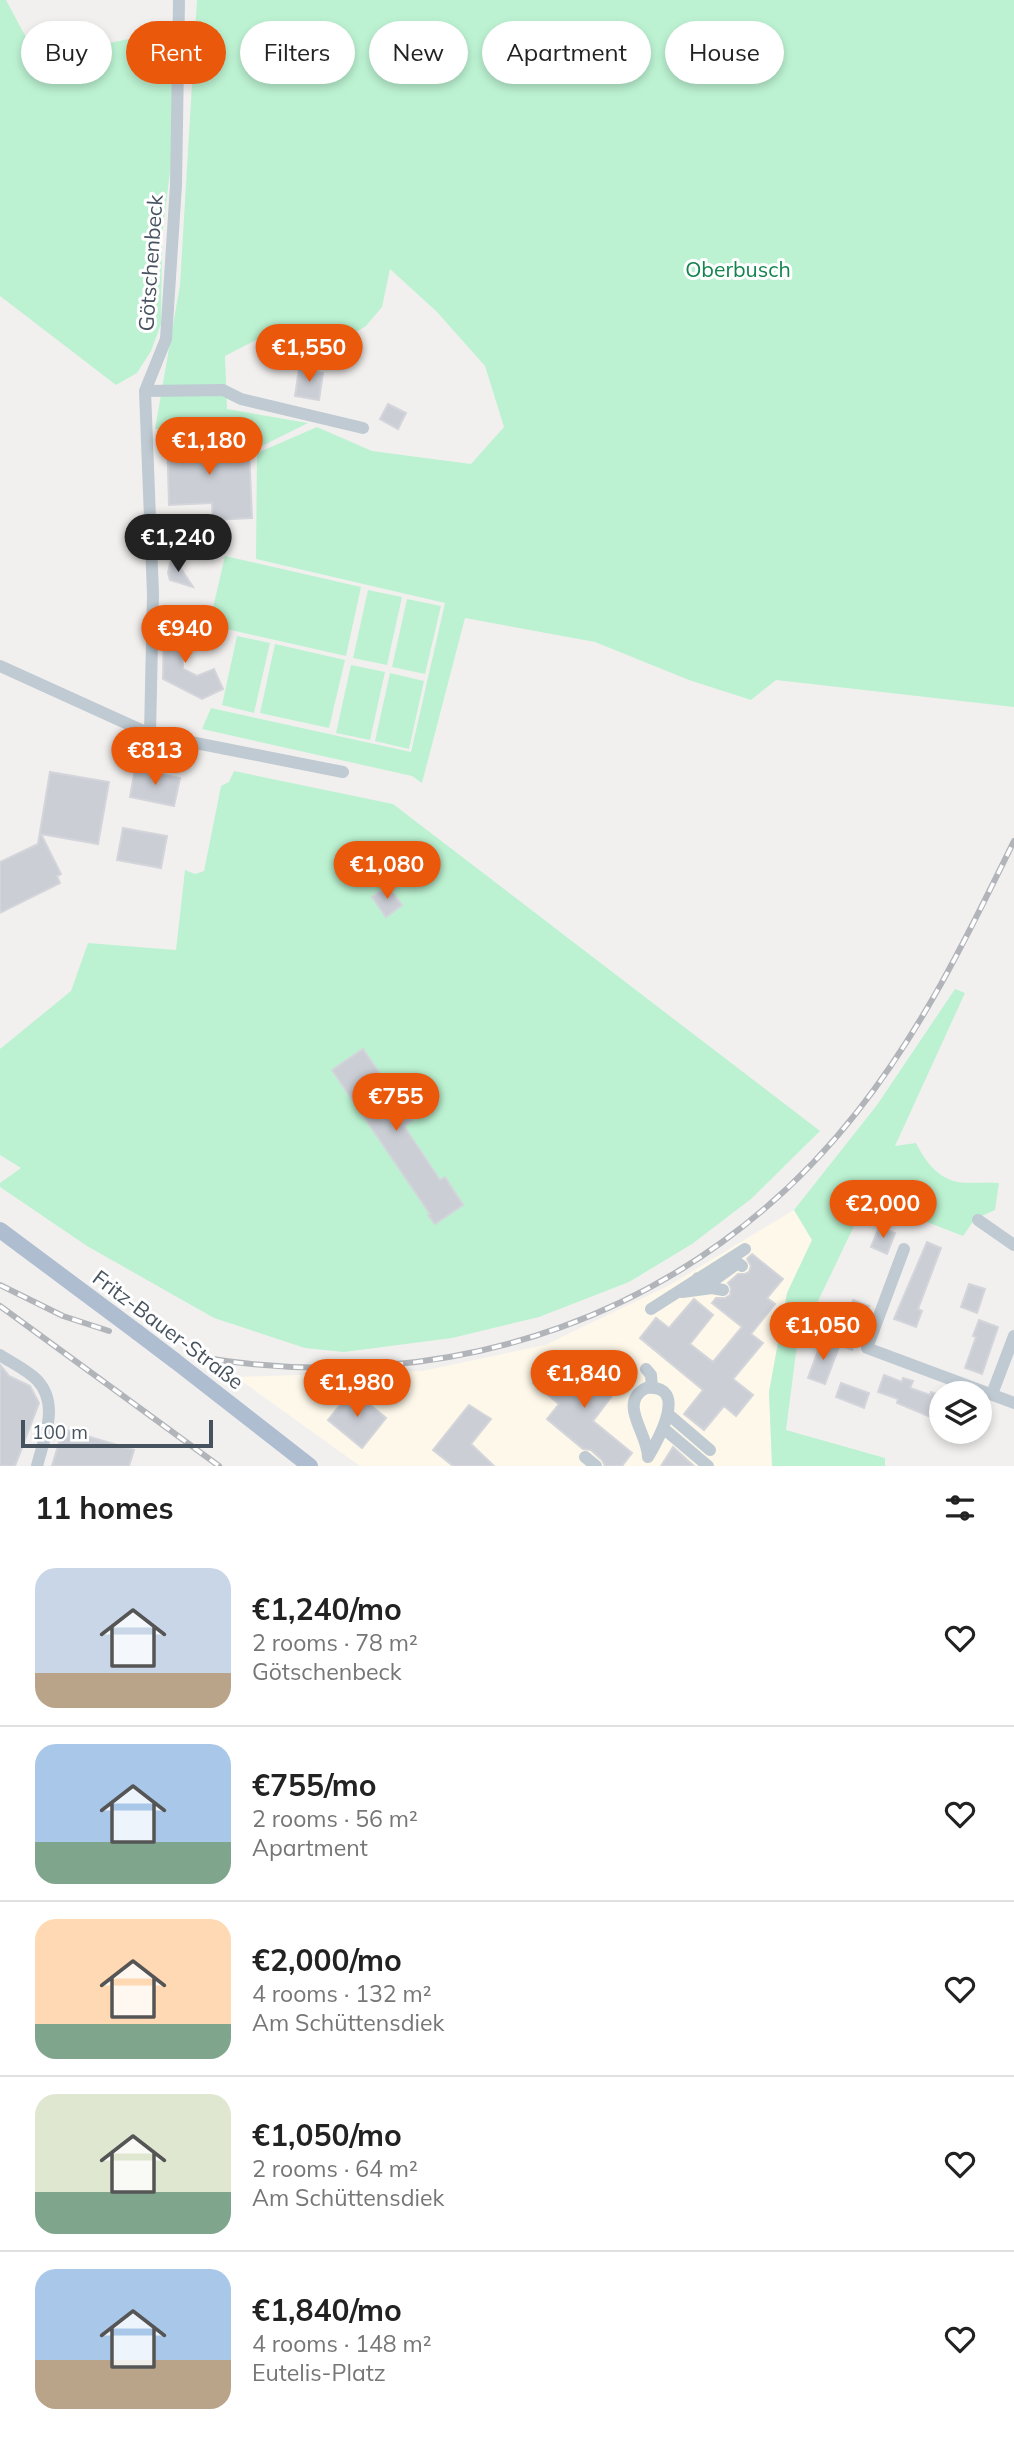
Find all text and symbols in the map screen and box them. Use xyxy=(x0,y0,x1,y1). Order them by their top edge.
chip: Buy xyxy=(21,21,112,84)
chip: Rent xyxy=(126,21,226,84)
chip: Filters xyxy=(240,21,355,84)
chip: New xyxy=(369,21,468,84)
chip: Apartment xyxy=(482,21,651,84)
chip: House xyxy=(665,21,784,84)
street label: Götschenbeck xyxy=(132,194,168,332)
park label: Oberbusch xyxy=(685,256,791,282)
pin: €1,550 xyxy=(252,324,366,384)
text: €1,550 xyxy=(272,332,346,361)
pin: €1,180 xyxy=(152,418,266,477)
text: €1,180 xyxy=(172,425,246,454)
pin: €1,240 xyxy=(121,514,235,574)
text: €1,240 xyxy=(141,522,215,551)
pin: €940 xyxy=(144,606,226,665)
text: €940 xyxy=(157,613,213,642)
pin: €813 xyxy=(114,728,196,787)
text: €813 xyxy=(127,735,183,764)
pin: €1,080 xyxy=(330,842,444,901)
text: €1,080 xyxy=(350,849,424,878)
pin: €755 xyxy=(355,1074,437,1133)
text: €755 xyxy=(368,1081,424,1110)
pin: €2,000 xyxy=(826,1180,940,1240)
text: €2,000 xyxy=(846,1188,920,1217)
street label: Fritz-Bauer-Straße xyxy=(88,1264,249,1394)
pin: €1,050 xyxy=(766,1302,880,1362)
text: €1,050 xyxy=(786,1310,860,1339)
pin: €1,840 xyxy=(527,1350,641,1410)
text: €1,840 xyxy=(547,1358,621,1387)
pin: €1,980 xyxy=(300,1360,414,1419)
text: €1,980 xyxy=(320,1367,394,1396)
map controls xyxy=(929,1381,992,1444)
button: layers xyxy=(929,1381,992,1444)
scale bar xyxy=(21,1417,214,1449)
text: 100 m xyxy=(32,1420,88,1444)
text: 11 homes xyxy=(35,1489,174,1527)
icon: filters xyxy=(941,1489,979,1527)
text: €1,240/mo xyxy=(252,1590,402,1628)
icon: home xyxy=(91,1596,175,1680)
icon: heart xyxy=(941,1619,979,1657)
text: 2 rooms · 78 m² xyxy=(252,1628,418,1657)
text: Götschenbeck xyxy=(252,1657,402,1686)
text: €755/mo xyxy=(252,1766,376,1804)
icon: home xyxy=(91,1772,175,1856)
icon: heart xyxy=(941,1795,979,1833)
text: 2 rooms · 56 m² xyxy=(252,1804,418,1833)
text: Apartment xyxy=(252,1833,368,1862)
text: €2,000/mo xyxy=(252,1941,402,1979)
icon: home xyxy=(91,1947,175,2031)
icon: heart xyxy=(941,1970,979,2008)
text: 4 rooms · 132 m² xyxy=(252,1979,432,2008)
text: Am Schüttensdiek xyxy=(252,2008,444,2037)
text: €1,050/mo xyxy=(252,2116,402,2154)
icon: home xyxy=(91,2122,175,2206)
icon: heart xyxy=(941,2145,979,2183)
text: 2 rooms · 64 m² xyxy=(252,2154,418,2183)
text: Am Schüttensdiek xyxy=(252,2183,444,2212)
text: €1,840/mo xyxy=(252,2291,402,2329)
icon: home xyxy=(91,2297,175,2381)
icon: heart xyxy=(941,2320,979,2358)
text: 4 rooms · 148 m² xyxy=(252,2329,432,2358)
text: Eutelis-Platz xyxy=(252,2358,386,2387)

